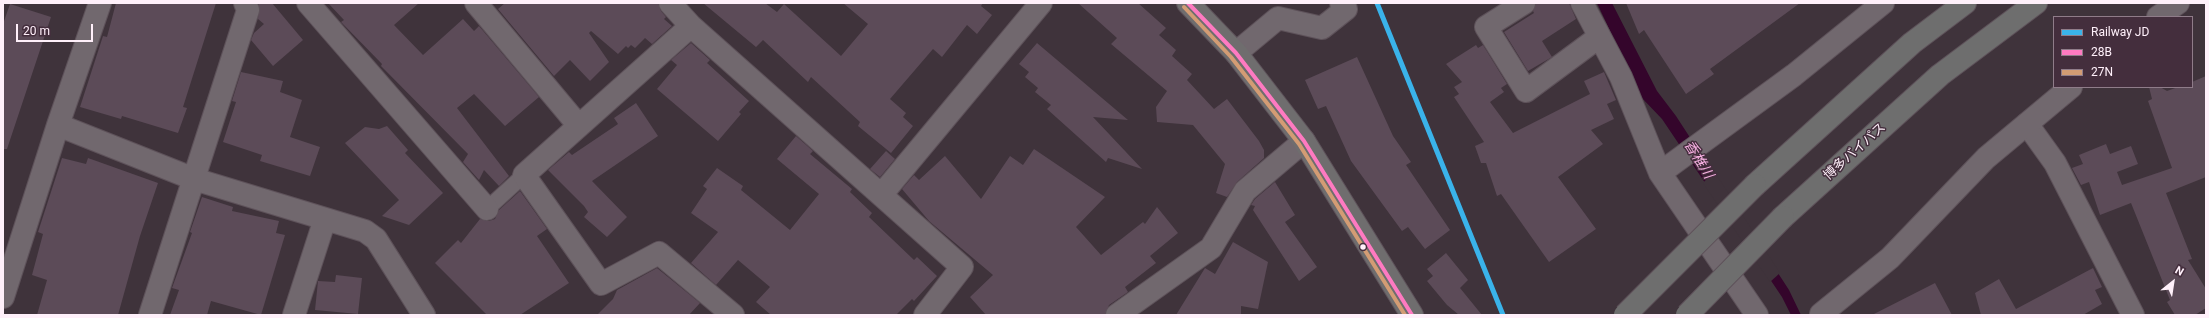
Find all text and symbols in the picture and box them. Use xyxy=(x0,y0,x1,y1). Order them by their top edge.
scale bar xyxy=(18,16,95,42)
legend xyxy=(2053,16,2193,88)
text: 20 m xyxy=(23,24,50,38)
text: Railway JD xyxy=(2091,25,2149,39)
text: 28B xyxy=(2091,45,2112,59)
text: 27N xyxy=(2091,65,2113,79)
street label: 博多バイパス xyxy=(1821,120,1889,184)
water label: 香椎川 xyxy=(1680,138,1716,182)
unlabelled marker xyxy=(1358,242,1368,252)
north arrow xyxy=(2153,262,2193,302)
text: N xyxy=(2173,264,2186,279)

